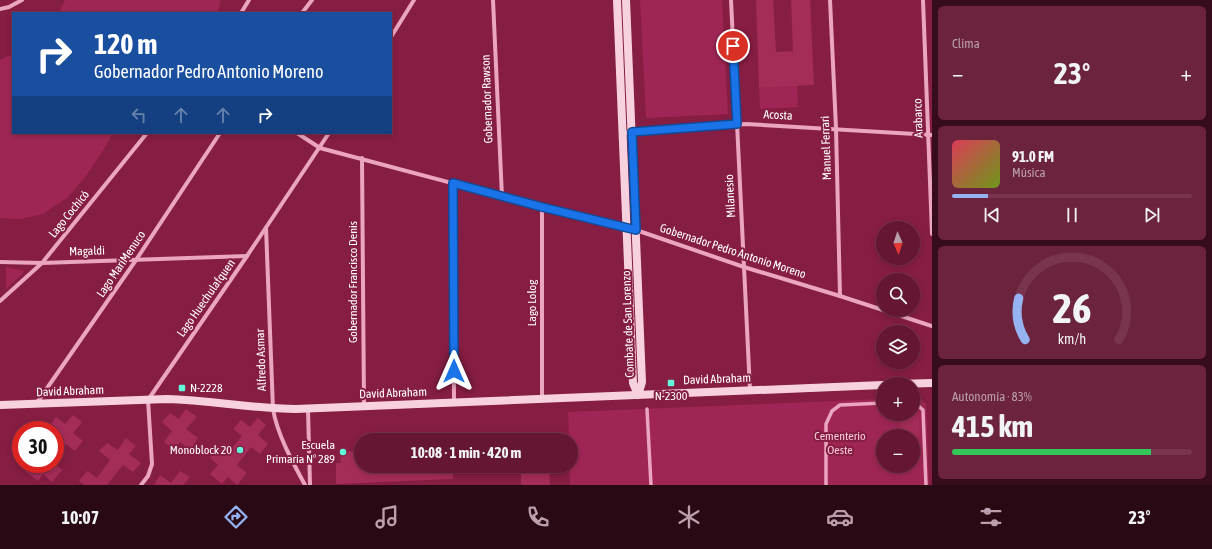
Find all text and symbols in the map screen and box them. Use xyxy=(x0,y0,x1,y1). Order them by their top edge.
icon: right xyxy=(28,28,80,80)
text: 120 m xyxy=(94,28,157,60)
pin xyxy=(716,29,750,63)
icon: arrive xyxy=(722,35,744,57)
text: Clima xyxy=(952,36,980,51)
street label: Gobernador Rawson xyxy=(478,54,496,144)
text: 23° xyxy=(1054,56,1090,90)
text: − xyxy=(952,60,963,86)
text: + xyxy=(1181,60,1192,86)
text: Gobernador Pedro Antonio Moreno xyxy=(94,61,323,82)
street label: Arabarco xyxy=(910,98,926,138)
icon: left xyxy=(128,104,150,126)
icon: ahead xyxy=(170,104,192,126)
icon: ahead xyxy=(212,104,234,126)
icon: right xyxy=(254,104,276,126)
street label: Acosta xyxy=(763,107,793,123)
street label: Manuel Ferrari xyxy=(818,116,834,180)
text: 91.0 FM xyxy=(1012,148,1054,165)
text: Música xyxy=(1012,165,1045,180)
street label: Milanesio xyxy=(722,174,738,218)
street label: Lago Cochicó xyxy=(46,187,92,240)
icon: previous xyxy=(981,204,1003,226)
icon: pause xyxy=(1061,204,1083,226)
icon: next xyxy=(1141,204,1163,226)
street label: Gobernador Francisco Denis xyxy=(346,221,360,343)
street label: Gobernador Pedro Antonio Moreno xyxy=(658,221,808,281)
north arrow xyxy=(876,221,920,265)
map controls xyxy=(876,221,920,473)
street label: Lago MariMenuco xyxy=(94,228,149,300)
street label: Magaldi xyxy=(69,243,105,259)
street label: Lago Huechulafquen xyxy=(174,257,238,339)
street label: Combate de San Lorenzo xyxy=(619,270,637,378)
button: search xyxy=(876,273,920,317)
street label: Lago Lolog xyxy=(525,279,539,326)
text: 26 xyxy=(1052,284,1092,332)
button: layers xyxy=(876,325,920,369)
street label: Alfredo Asmar xyxy=(253,328,269,391)
text: km/h xyxy=(1058,331,1086,347)
position arrow xyxy=(433,350,475,392)
street label: David Abraham xyxy=(683,371,751,387)
button: + xyxy=(876,377,920,421)
marker: N-2300 xyxy=(666,378,676,388)
place label: N-2228 xyxy=(190,381,223,395)
street label: David Abraham xyxy=(36,383,104,399)
marker: N-2228 xyxy=(177,383,187,393)
street label: David Abraham xyxy=(359,385,427,401)
place label: N-2300 xyxy=(655,389,688,403)
text: Autonomía · 83% xyxy=(952,389,1032,404)
text: 415 km xyxy=(952,409,1033,443)
speed limit sign: 30 xyxy=(12,421,64,473)
park label: Cementerio Oeste xyxy=(814,429,866,457)
button: − xyxy=(876,429,920,473)
place label: Escuela Primaria N° 289 xyxy=(266,438,335,466)
place label: Monoblock 20 xyxy=(170,443,232,457)
text: 10:08 · 1 min · 420 m xyxy=(411,444,521,461)
marker: Monoblock 20 xyxy=(235,445,245,455)
marker: Escuela Primaria N° 289 xyxy=(338,447,348,457)
icon: directions xyxy=(222,503,250,531)
icon: music xyxy=(373,503,401,531)
icon: phone xyxy=(524,503,552,531)
icon: climate xyxy=(675,503,703,531)
icon: car xyxy=(826,503,854,531)
icon: filters xyxy=(977,503,1005,531)
text: 10:07 xyxy=(62,507,99,528)
text: 23° xyxy=(1129,507,1150,528)

